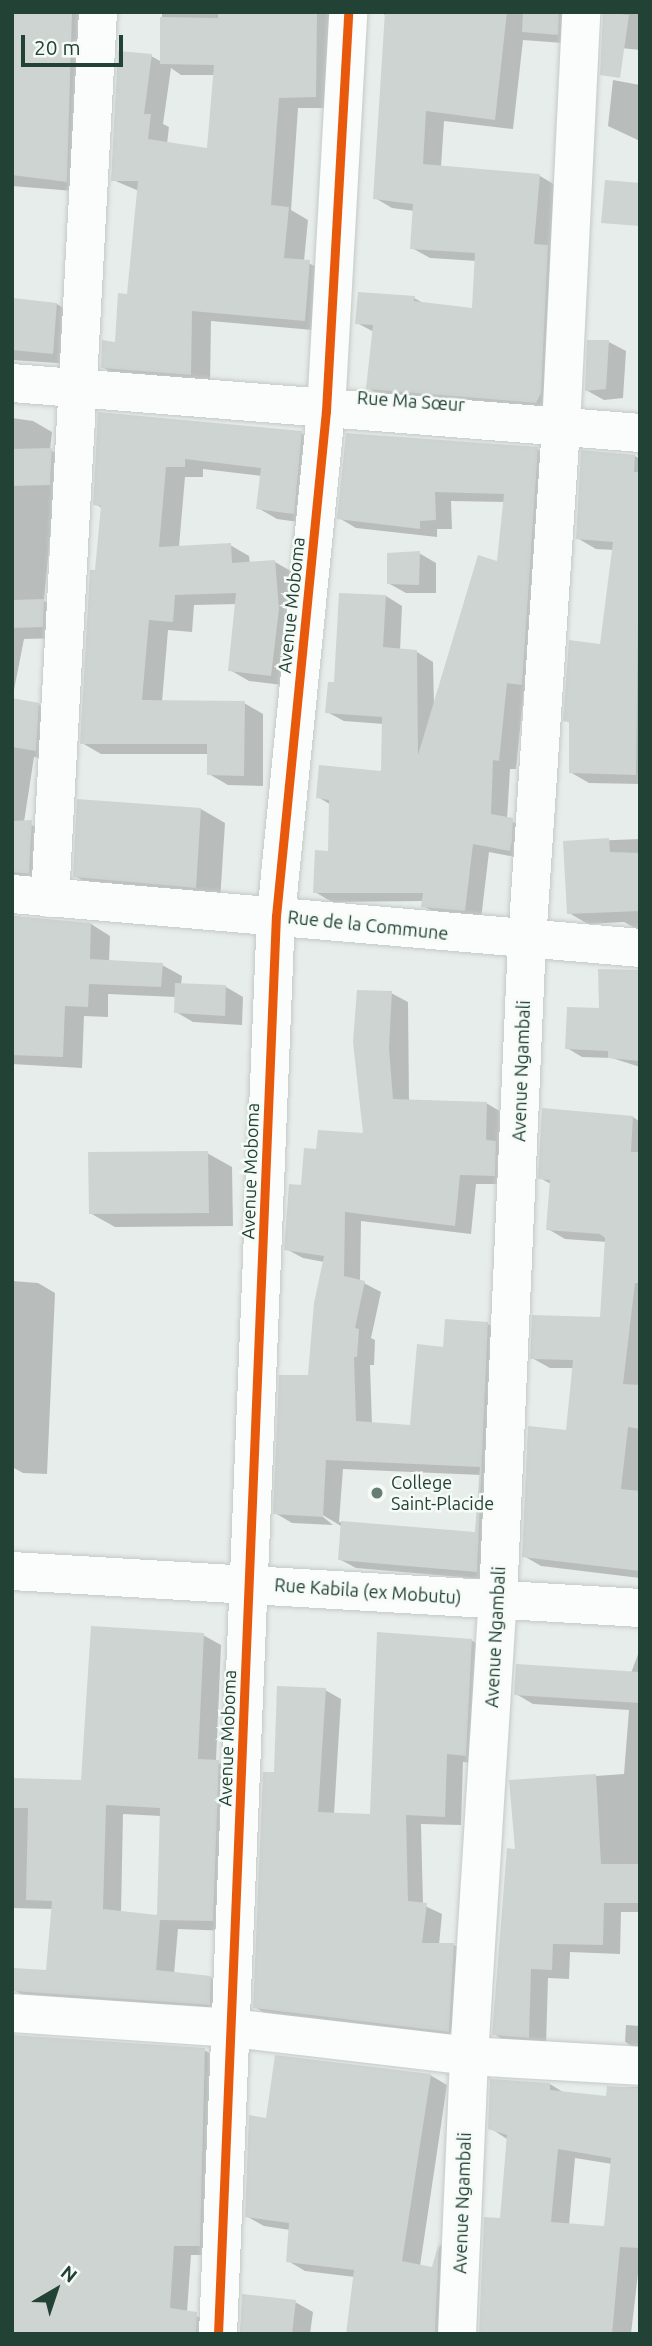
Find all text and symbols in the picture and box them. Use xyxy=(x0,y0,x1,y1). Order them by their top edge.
scale bar xyxy=(24,21,126,65)
text: 20 m xyxy=(34,35,81,59)
street label: Rue Ma Sœur xyxy=(356,386,466,416)
street label: Avenue Moboma xyxy=(273,536,309,674)
street label: Rue de la Commune xyxy=(287,906,449,944)
street label: Avenue Ngambali xyxy=(508,1000,534,1142)
street label: Avenue Moboma xyxy=(237,1102,263,1240)
place label: College Saint-Placide xyxy=(391,1472,494,1514)
marker: College Saint-Placide xyxy=(369,1485,385,1501)
street label: Avenue Ngambali xyxy=(481,1566,509,1708)
street label: Rue Kabila (ex Mobutu) xyxy=(274,1574,462,1608)
street label: Avenue Moboma xyxy=(214,1669,240,1807)
street label: Avenue Ngambali xyxy=(449,2132,475,2274)
north arrow xyxy=(21,2255,91,2325)
text: N xyxy=(57,2261,82,2287)

